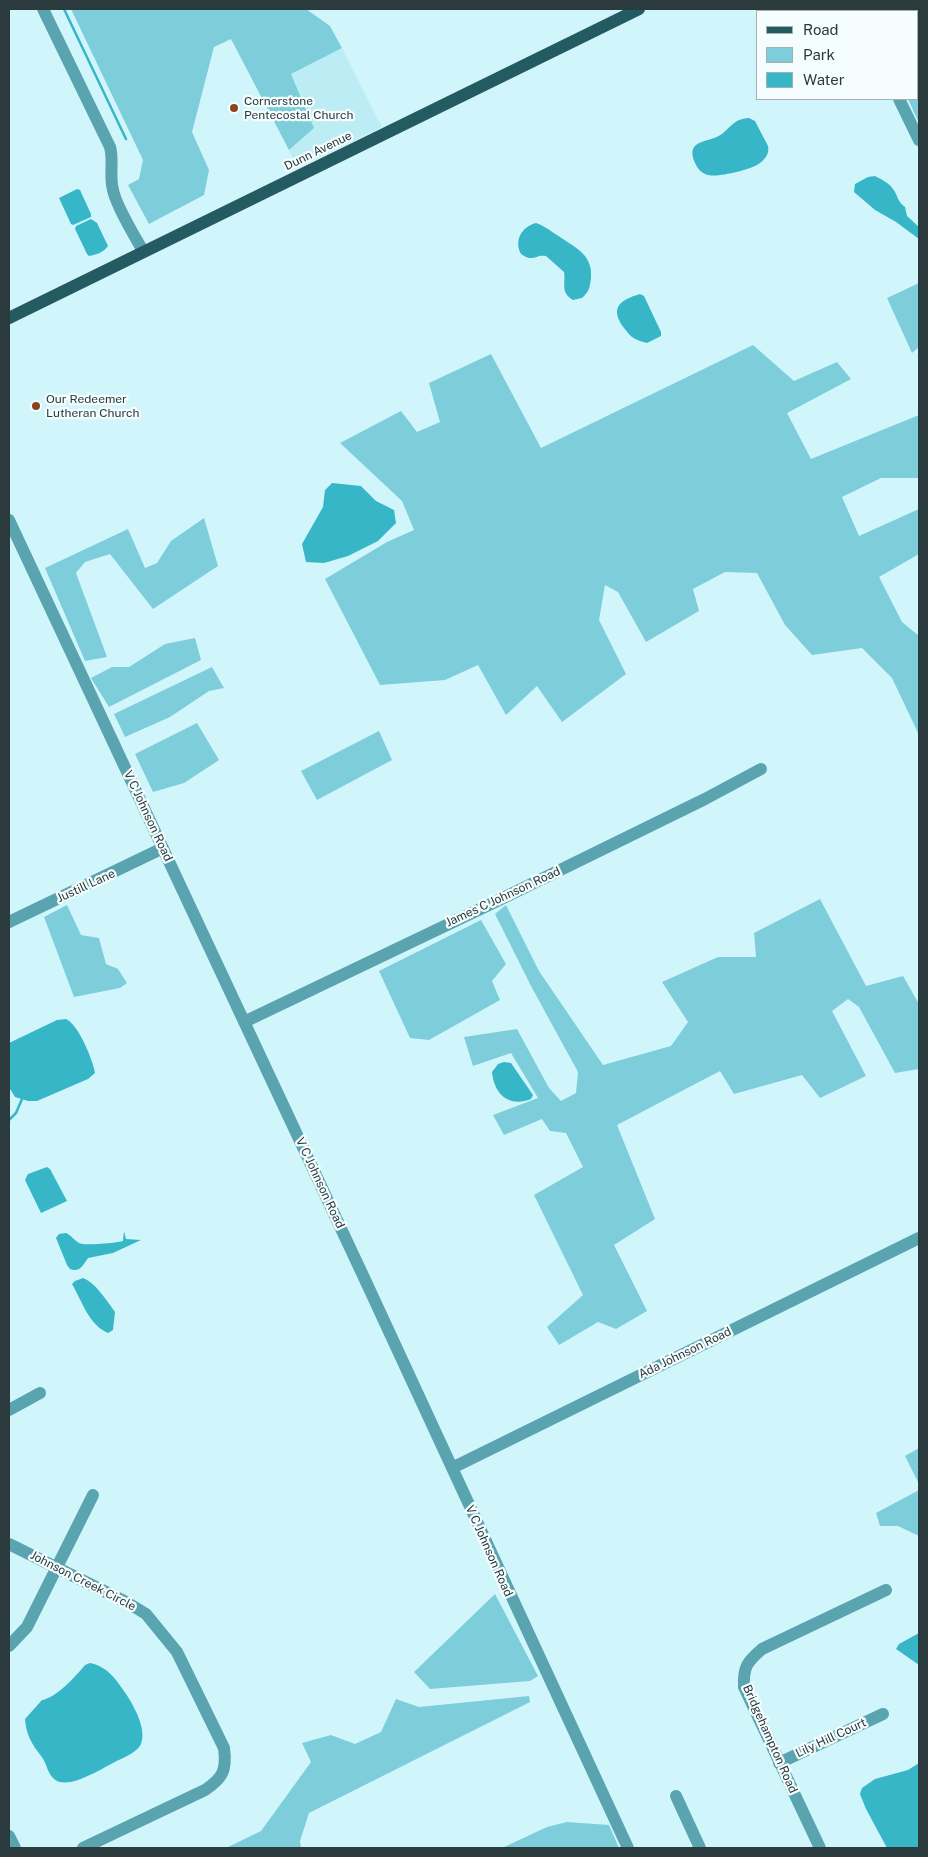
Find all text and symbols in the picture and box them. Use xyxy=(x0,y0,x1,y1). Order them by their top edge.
legend xyxy=(756,10,918,100)
text: Road xyxy=(803,21,839,38)
text: Park xyxy=(803,46,835,63)
text: Water xyxy=(803,71,845,88)
place label: Cornerstone Pentecostal Church xyxy=(244,94,353,122)
marker: Cornerstone Pentecostal Church xyxy=(228,102,240,114)
street label: Dunn Avenue xyxy=(282,128,354,174)
place label: Our Redeemer Lutheran Church xyxy=(46,392,139,420)
marker: Our Redeemer Lutheran Church xyxy=(30,400,42,412)
street label: V C Johnson Road xyxy=(121,768,175,864)
street label: James C Johnson Road xyxy=(443,864,563,930)
street label: Justill Lane xyxy=(55,866,117,906)
street label: V C Johnson Road xyxy=(293,1135,347,1231)
street label: Ada Johnson Road xyxy=(636,1324,734,1382)
street label: V C Johnson Road xyxy=(462,1503,516,1599)
street label: Johnson Creek Circle xyxy=(28,1548,138,1614)
street label: Bridgehampton Road xyxy=(740,1683,800,1795)
street label: Lily Hill Court xyxy=(793,1715,869,1761)

